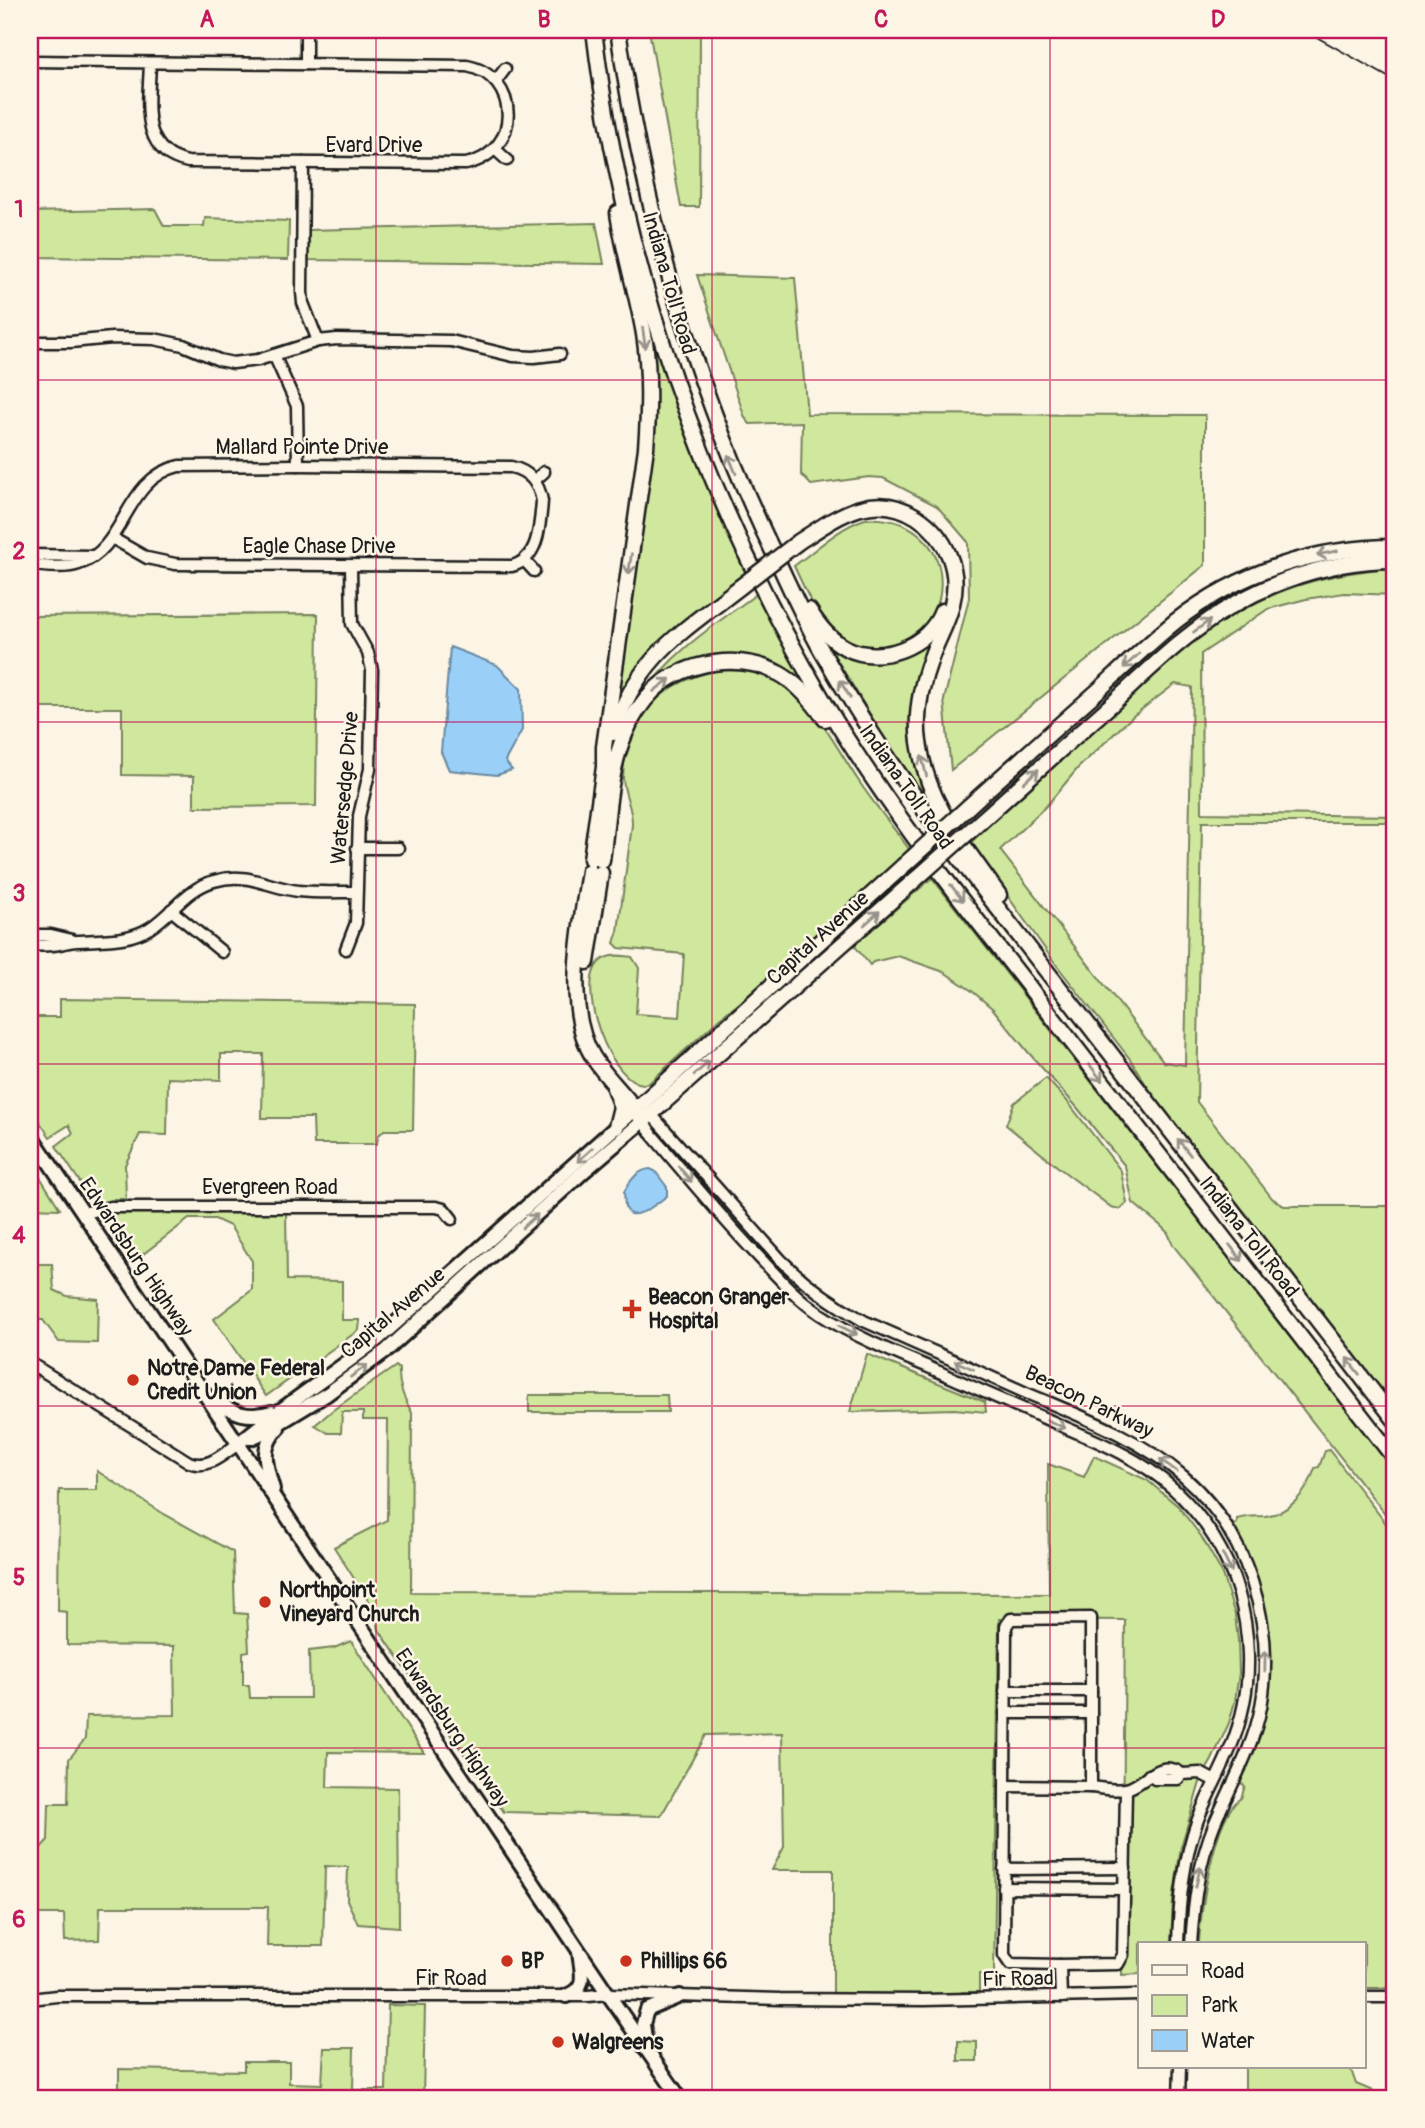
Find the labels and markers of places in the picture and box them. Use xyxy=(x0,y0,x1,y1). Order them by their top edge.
place label: Beacon Granger Hospital xyxy=(648,1284,790,1335)
marker: Beacon Granger Hospital xyxy=(622,1299,642,1319)
place label: Notre Dame Federal Credit Union xyxy=(147,1355,325,1406)
marker: Notre Dame Federal Credit Union xyxy=(125,1372,141,1388)
place label: Northpoint Vineyard Church xyxy=(279,1577,420,1628)
marker: Northpoint Vineyard Church xyxy=(257,1594,273,1610)
place label: BP xyxy=(521,1948,545,1975)
place label: Phillips 66 xyxy=(640,1948,727,1975)
marker: BP xyxy=(499,1953,515,1969)
marker: Phillips 66 xyxy=(618,1953,634,1969)
place label: Walgreens xyxy=(572,2029,664,2056)
marker: Walgreens xyxy=(550,2034,566,2050)

